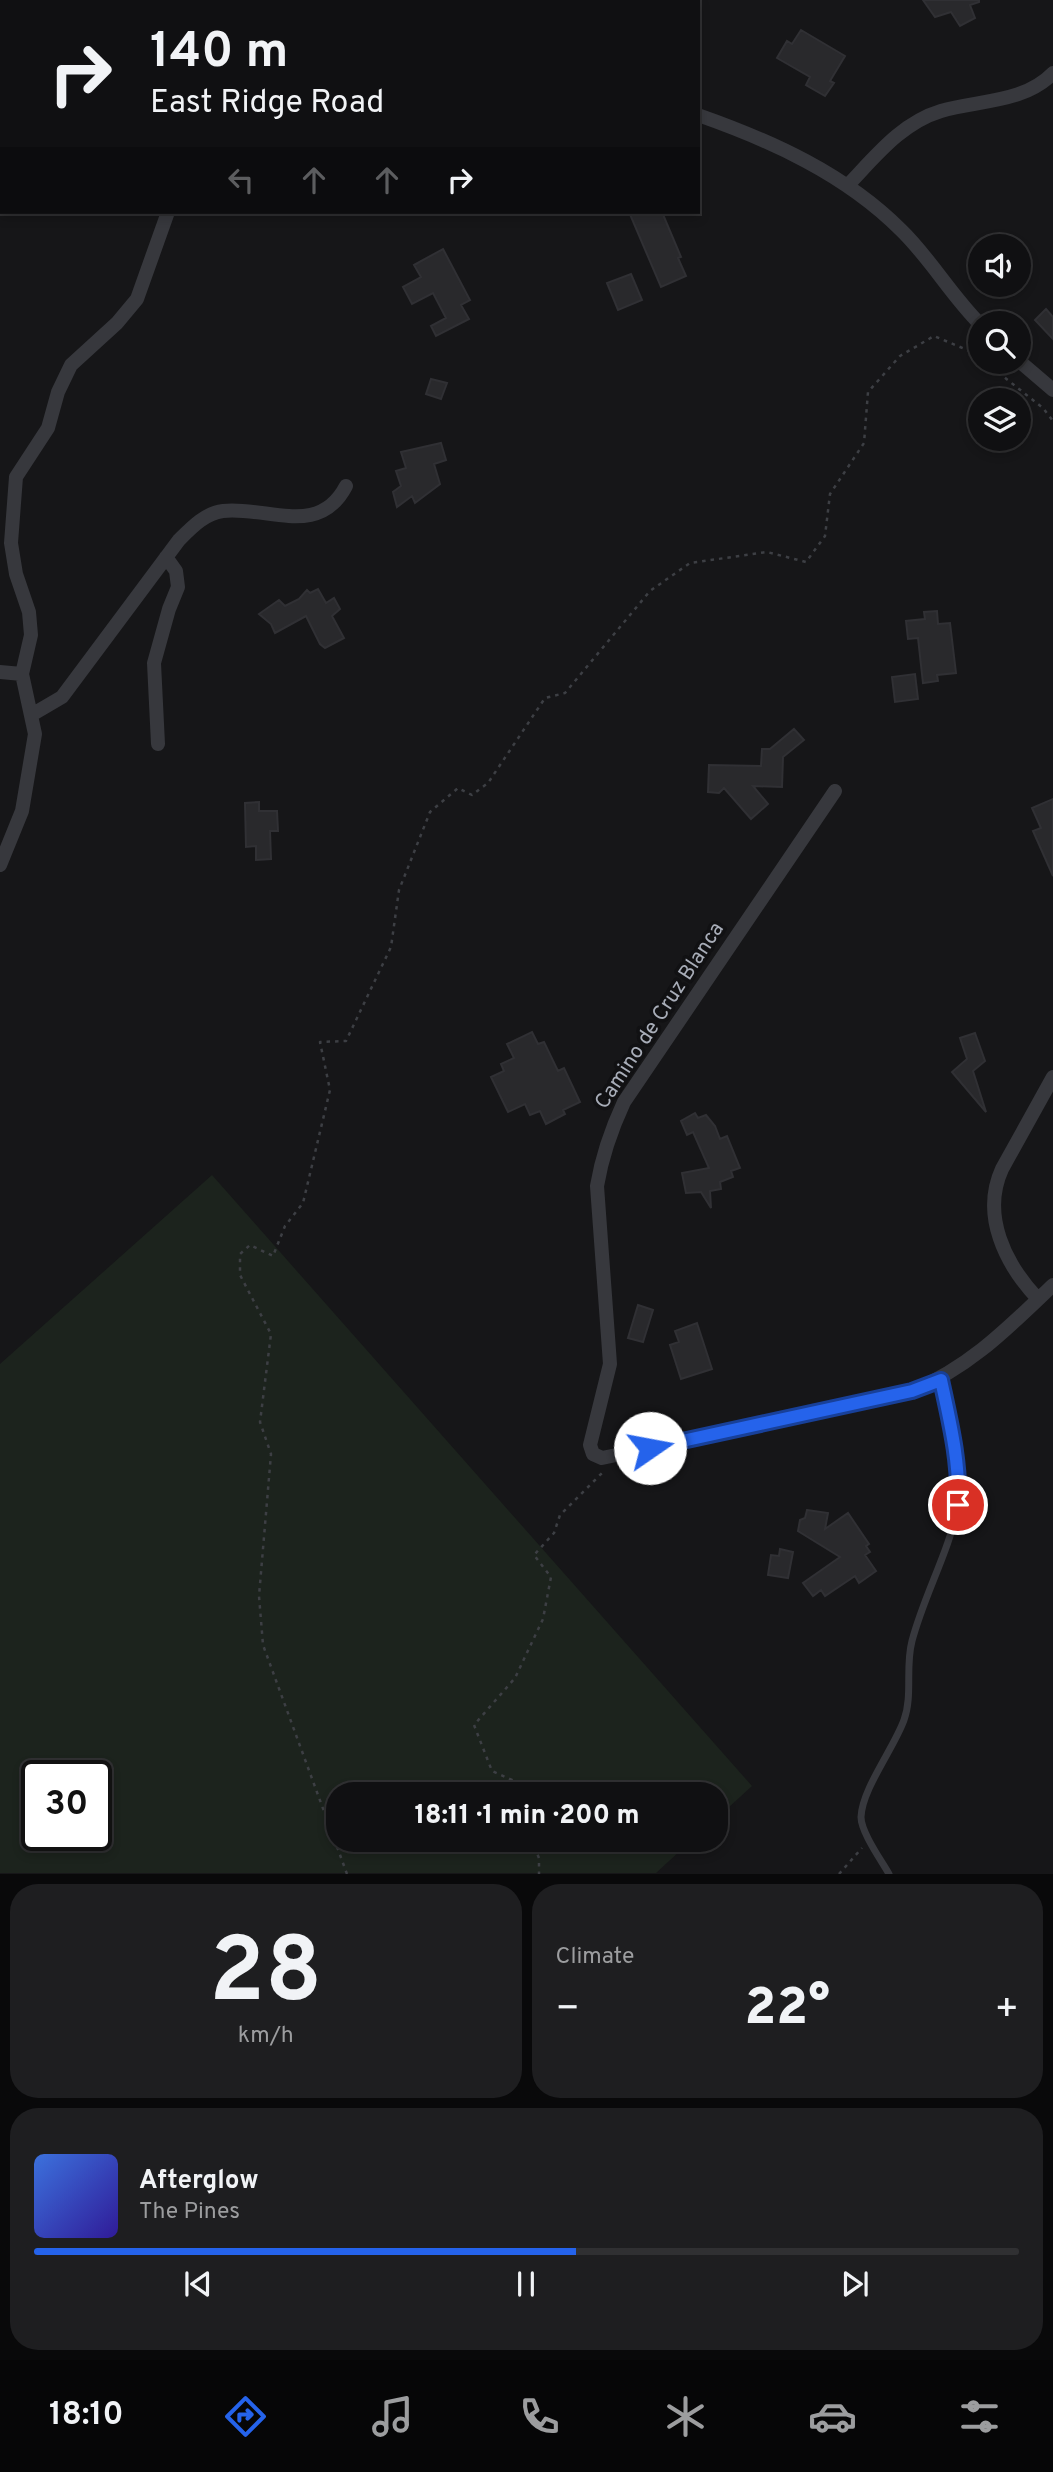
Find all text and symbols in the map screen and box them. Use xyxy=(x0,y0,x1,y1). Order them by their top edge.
text: 140 m xyxy=(150,23,289,85)
icon: right xyxy=(35,28,126,119)
text: East Ridge Road xyxy=(150,84,384,124)
icon: left xyxy=(222,161,260,199)
icon: ahead xyxy=(295,161,333,199)
icon: ahead xyxy=(368,161,406,199)
icon: right xyxy=(441,161,479,199)
map controls xyxy=(968,234,1031,451)
button: sound xyxy=(968,234,1031,297)
button: search xyxy=(968,311,1031,374)
button: layers xyxy=(968,388,1031,451)
street label: Camino de Cruz Blanca xyxy=(589,917,731,1115)
position arrow xyxy=(613,1411,687,1485)
pin xyxy=(928,1475,988,1535)
icon: arrive xyxy=(939,1486,977,1524)
speed limit sign: 30 xyxy=(21,1760,112,1851)
text: 18:11 · 1 min · 200 m xyxy=(414,1800,640,1833)
text: 28 xyxy=(209,1919,322,2034)
text: Climate xyxy=(556,1943,634,1972)
text: 22° xyxy=(745,1977,830,2043)
text: − xyxy=(556,1986,580,2035)
text: + xyxy=(994,1986,1019,2035)
text: km/h xyxy=(238,2022,294,2051)
text: Afterglow xyxy=(139,2165,259,2198)
text: The Pines xyxy=(139,2198,240,2227)
icon: previous xyxy=(179,2265,217,2303)
icon: pause xyxy=(507,2265,545,2303)
icon: next xyxy=(836,2265,874,2303)
icon: directions xyxy=(221,2392,270,2441)
icon: music xyxy=(368,2392,417,2441)
icon: phone xyxy=(515,2392,564,2441)
icon: climate xyxy=(661,2392,710,2441)
icon: car xyxy=(808,2392,857,2441)
icon: filters xyxy=(955,2392,1004,2441)
text: 18:10 xyxy=(49,2396,123,2436)

